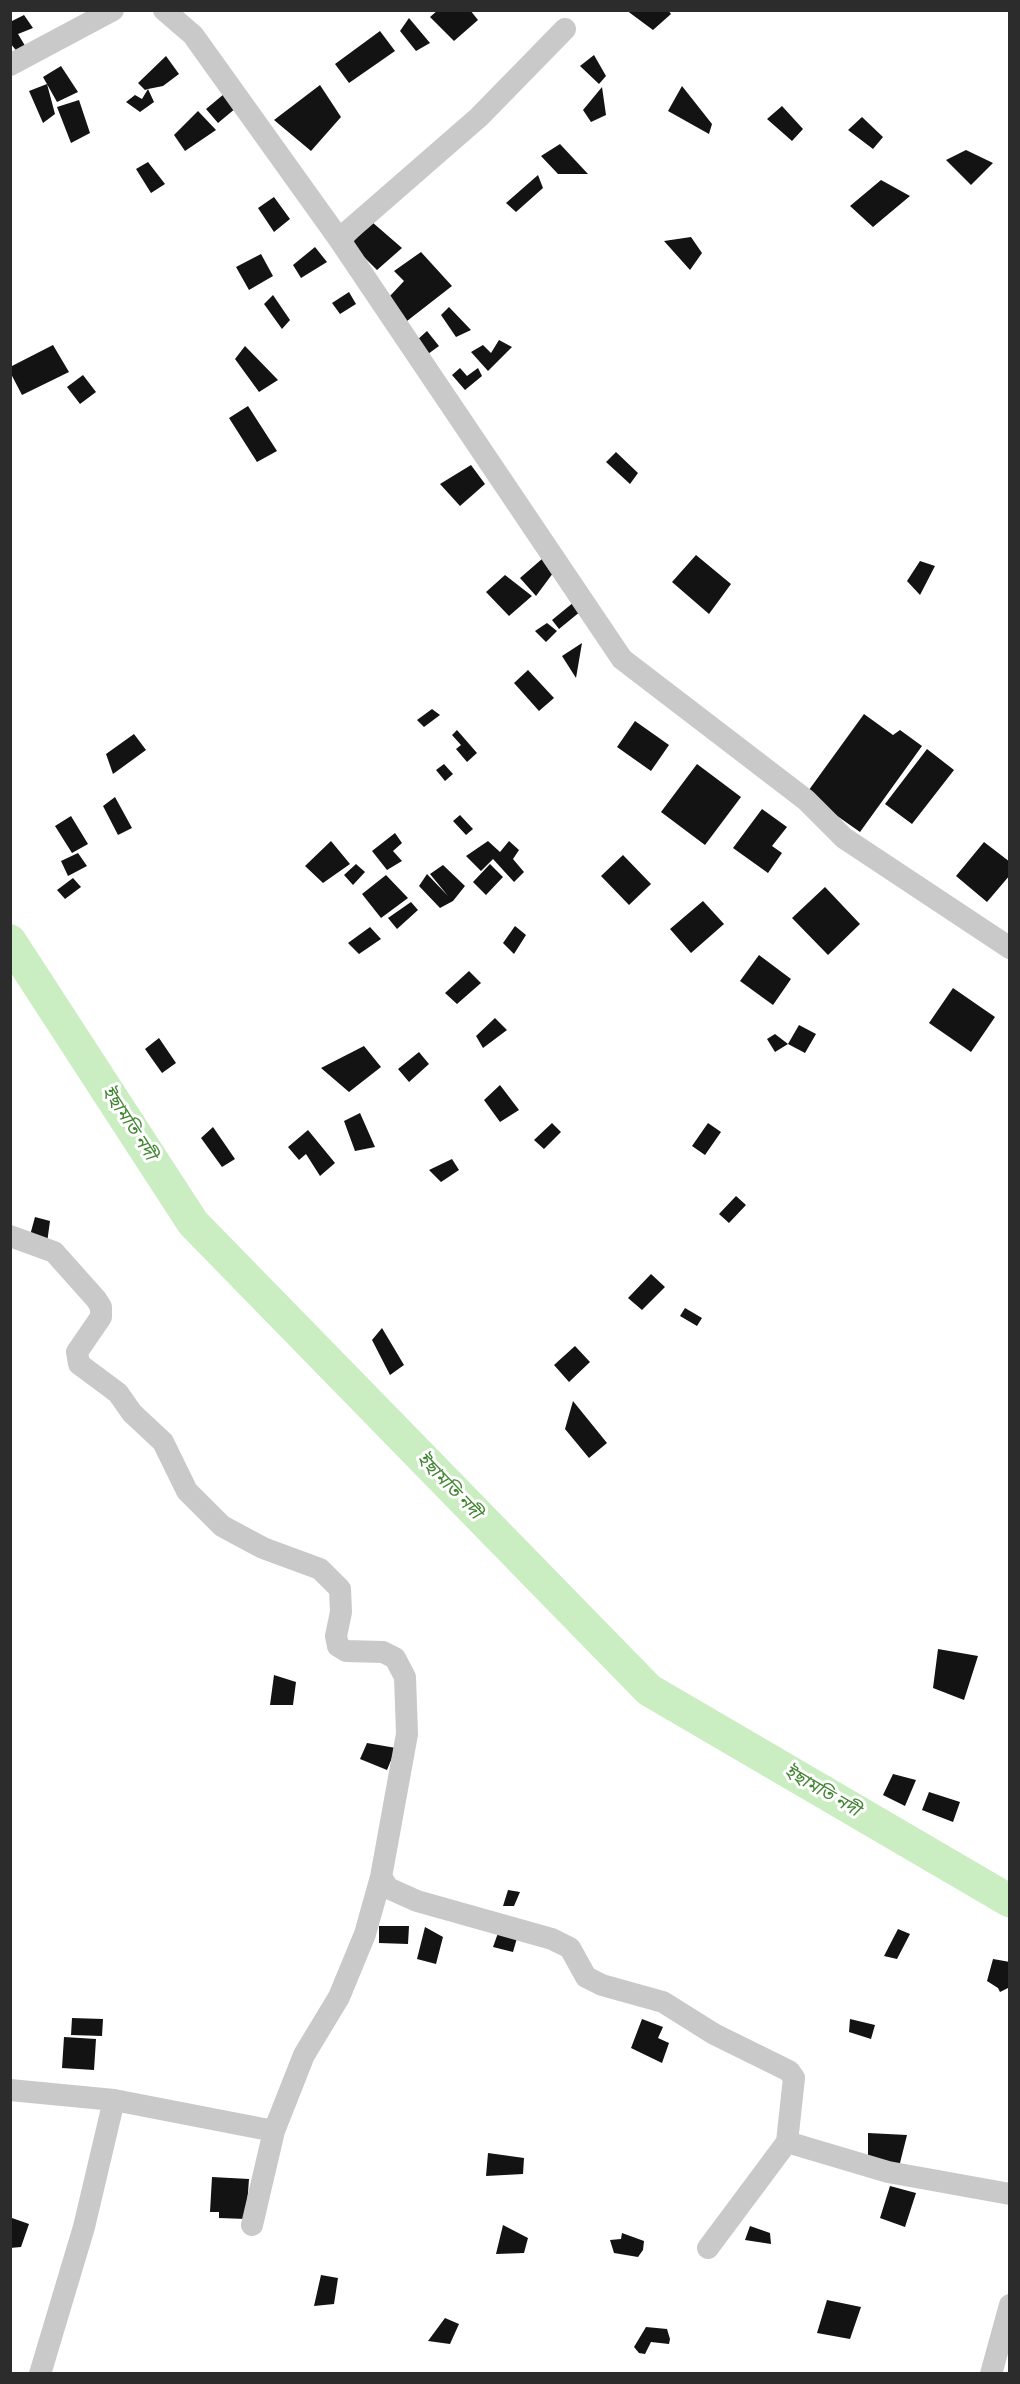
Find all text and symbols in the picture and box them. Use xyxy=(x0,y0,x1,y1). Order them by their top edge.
water label: ইছামতি নদী xyxy=(97,1082,161,1164)
water label: ইছামতি নদী xyxy=(412,1448,486,1524)
water label: ইছামতি নদী xyxy=(780,1761,864,1821)

